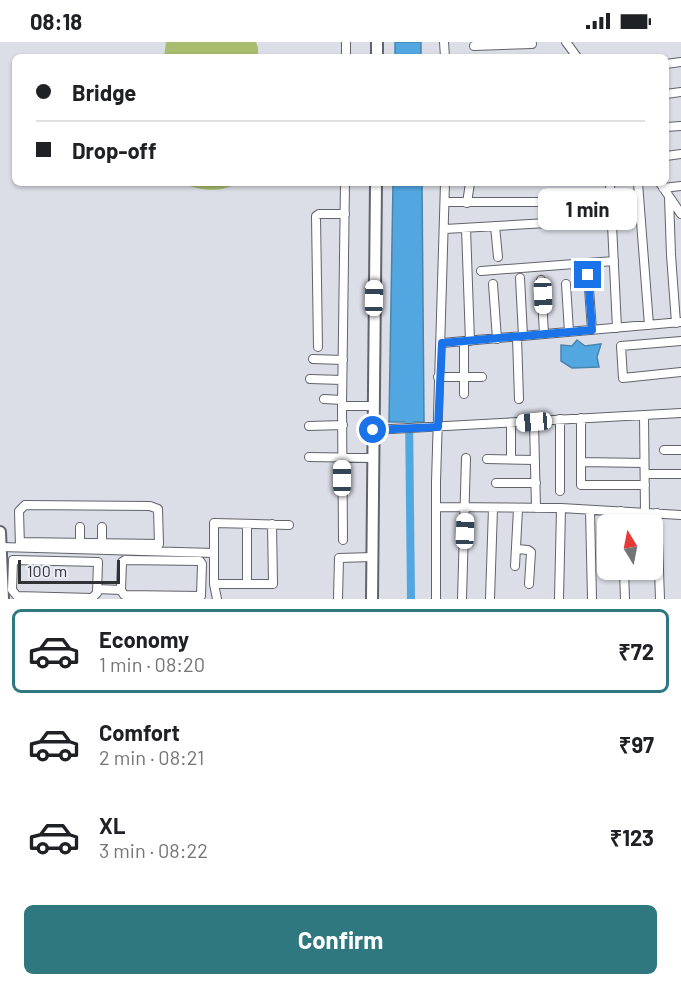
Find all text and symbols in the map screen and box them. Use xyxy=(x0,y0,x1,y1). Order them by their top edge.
text: 08:18 xyxy=(30,8,82,34)
text: Bridge xyxy=(72,79,136,105)
text: Drop-off xyxy=(72,137,156,163)
callout: 1 min xyxy=(538,188,638,230)
text: 1 min xyxy=(566,197,609,221)
route end xyxy=(574,261,601,288)
car xyxy=(533,278,553,314)
car xyxy=(365,280,383,316)
car xyxy=(515,411,553,433)
route start xyxy=(359,416,386,443)
car xyxy=(333,460,351,496)
car xyxy=(455,513,475,549)
north arrow xyxy=(597,514,663,580)
map controls xyxy=(597,514,663,580)
scale bar xyxy=(18,557,120,584)
text: 100 m xyxy=(27,561,67,580)
icon: car xyxy=(27,624,81,678)
text: Economy xyxy=(99,626,189,652)
text: ₹72 xyxy=(618,638,654,664)
text: 1 min · 08:20 xyxy=(99,652,205,676)
icon: car xyxy=(27,717,81,771)
text: Comfort xyxy=(99,719,180,745)
text: ₹97 xyxy=(619,731,654,757)
text: 2 min · 08:21 xyxy=(99,745,204,769)
icon: car xyxy=(27,810,81,864)
text: XL xyxy=(99,812,125,838)
text: ₹123 xyxy=(610,824,654,850)
text: 3 min · 08:22 xyxy=(99,838,208,862)
button: Confirm xyxy=(24,905,657,974)

